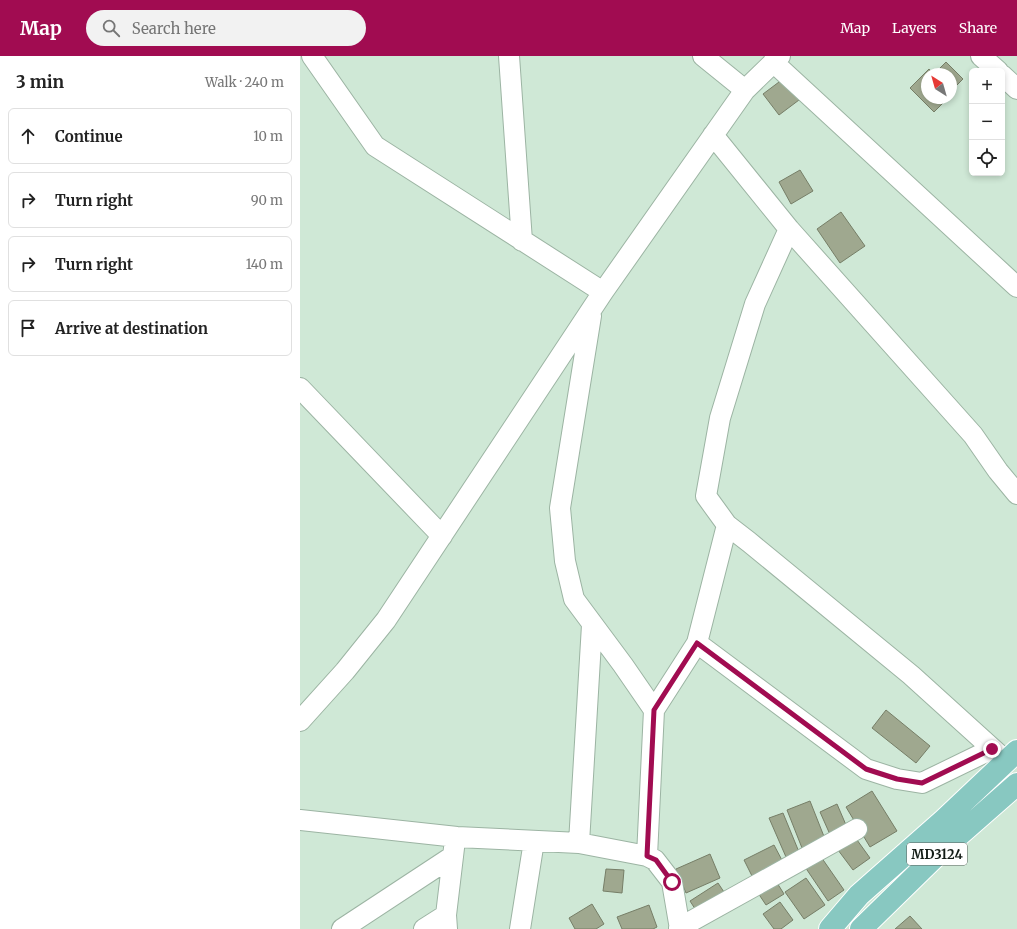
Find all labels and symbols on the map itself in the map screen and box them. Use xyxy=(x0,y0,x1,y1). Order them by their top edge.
north arrow xyxy=(921,68,957,104)
route end xyxy=(983,740,1001,758)
road number: MD3124 xyxy=(907,843,967,865)
route start xyxy=(663,873,681,891)

